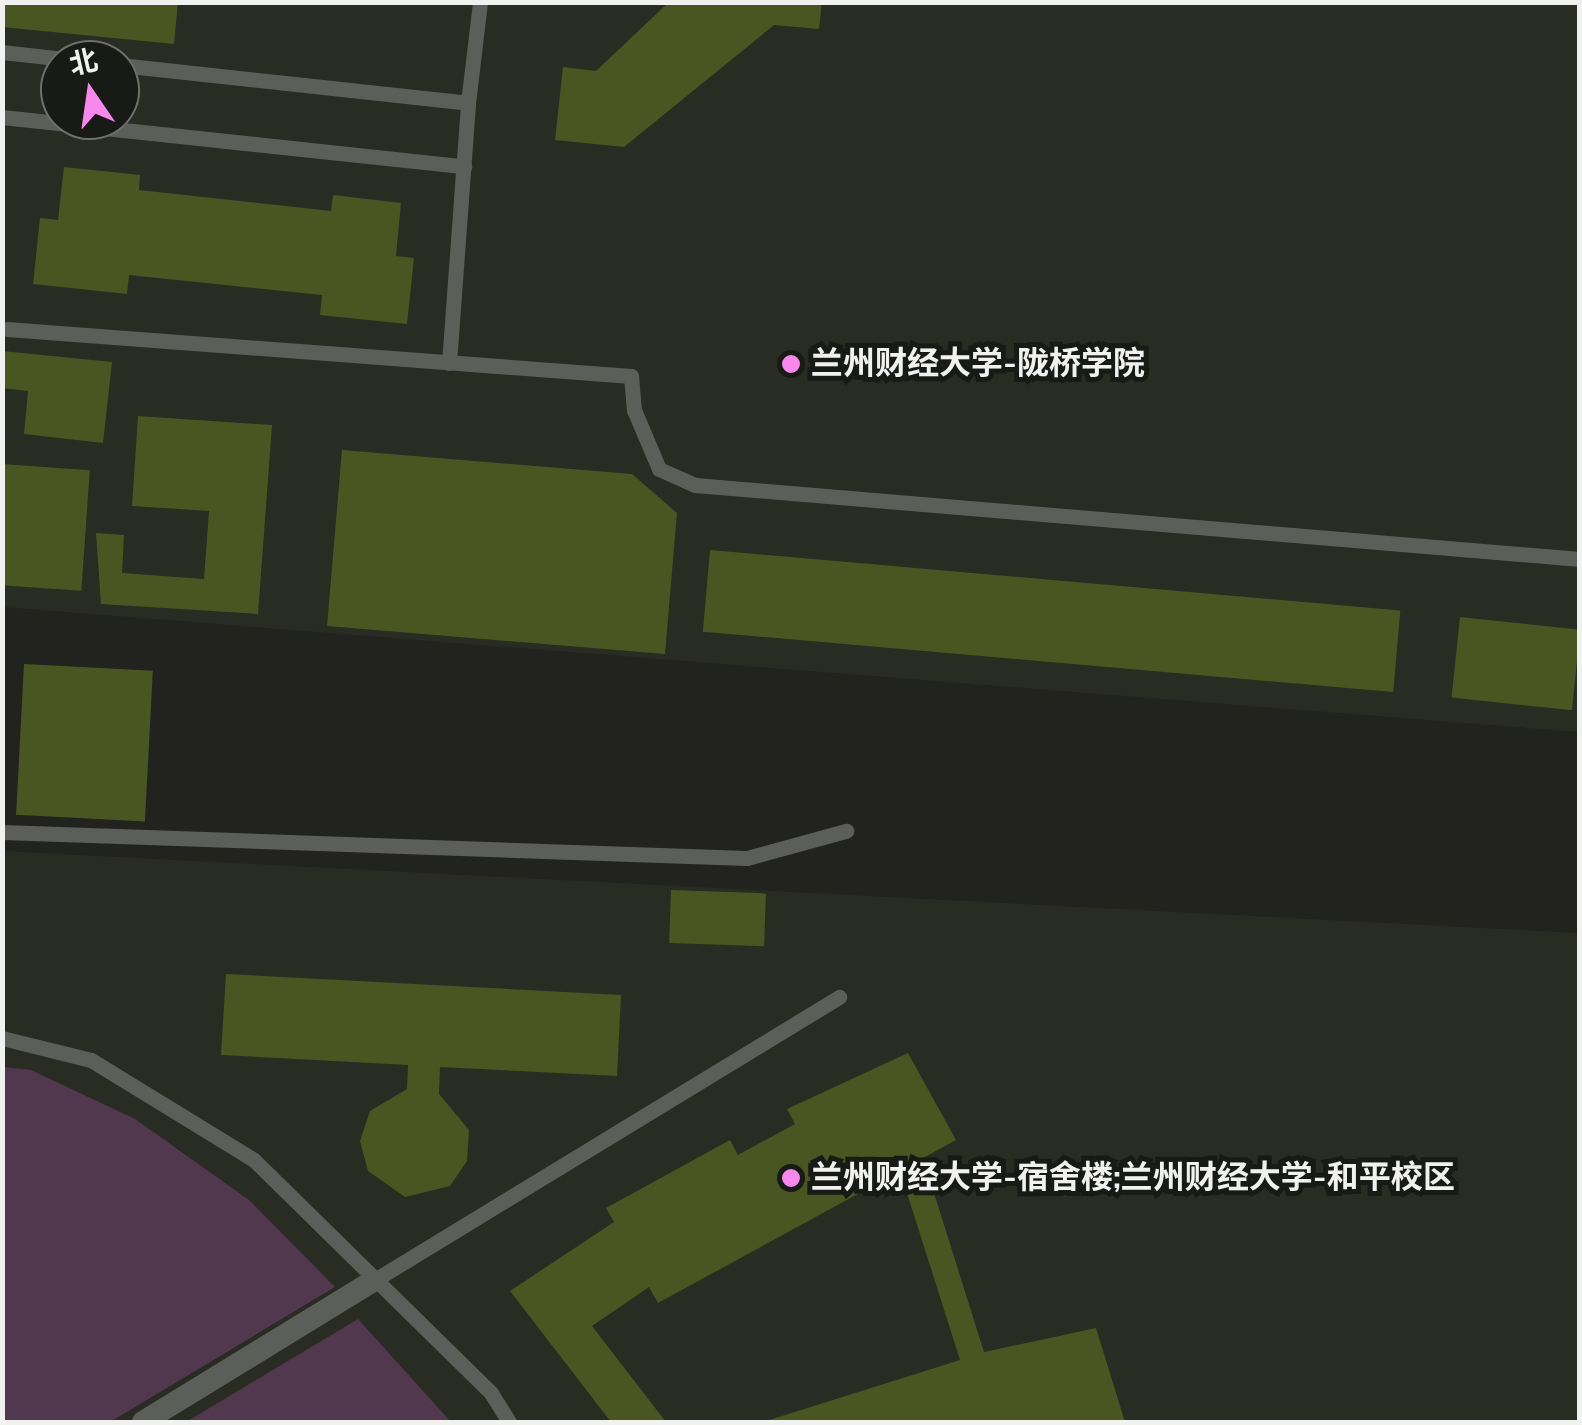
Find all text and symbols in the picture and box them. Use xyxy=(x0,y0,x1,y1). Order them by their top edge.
north arrow xyxy=(40,40,140,140)
text: 北 xyxy=(66,41,102,84)
place label: 兰州财经大学-陇桥学院 xyxy=(811,345,1145,383)
marker: 兰州财经大学-陇桥学院 xyxy=(780,353,802,375)
place label: 兰州财经大学-宿舍楼;兰州财经大学-和平校区 xyxy=(811,1159,1455,1197)
marker: 兰州财经大学-宿舍楼;兰州财经大学-和平校区 xyxy=(780,1167,802,1189)

